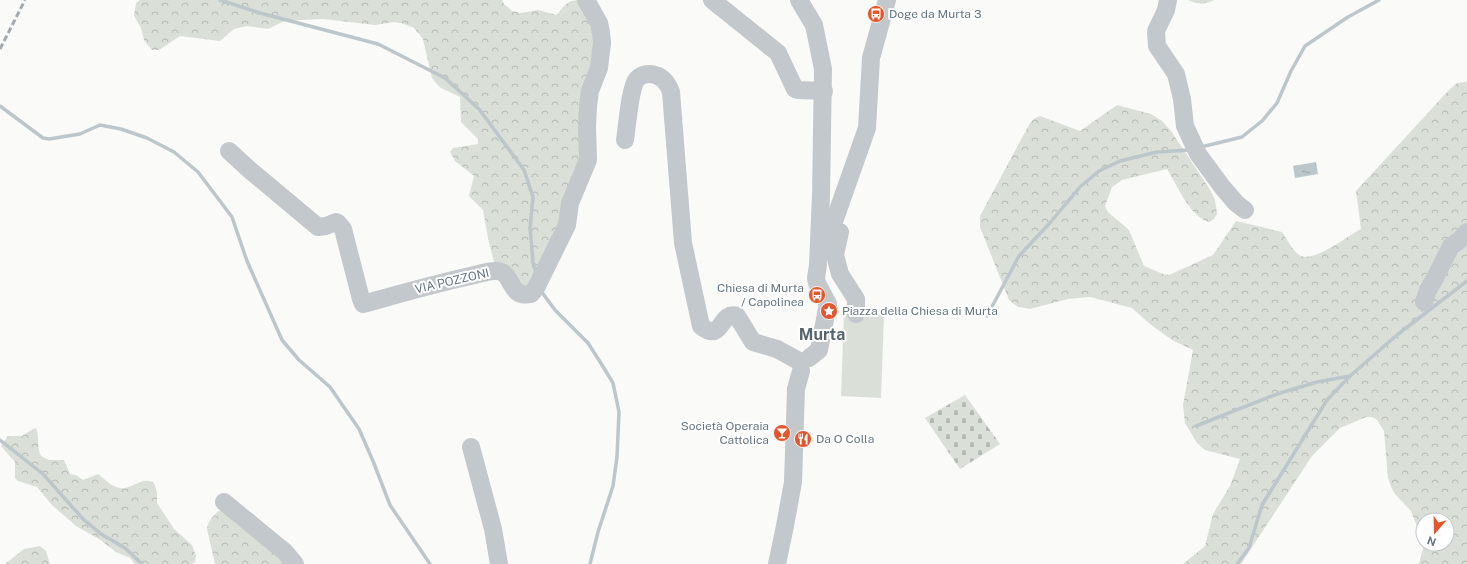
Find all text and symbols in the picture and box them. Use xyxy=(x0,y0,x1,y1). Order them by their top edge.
bus stop icon: Doge da Murta 3 xyxy=(866,4,886,24)
place label: Doge da Murta 3 xyxy=(889,7,981,21)
street label: VIA POZZONI xyxy=(413,266,491,296)
place label: Chiesa di Murta / Capolinea xyxy=(717,281,804,309)
bus stop icon: Chiesa di Murta / Capolinea xyxy=(807,285,827,305)
place icon: Piazza della Chiesa di Murta xyxy=(819,301,839,321)
place label: Piazza della Chiesa di Murta xyxy=(842,304,998,318)
district label: Murta xyxy=(799,325,845,344)
place label: Società Operaia Cattolica xyxy=(681,419,769,447)
bar icon: Società Operaia Cattolica xyxy=(772,423,792,443)
restaurant icon: Da O Colla xyxy=(793,429,813,449)
place label: Da O Colla xyxy=(816,432,874,446)
north arrow xyxy=(1415,512,1455,552)
text: N xyxy=(1425,534,1438,549)

